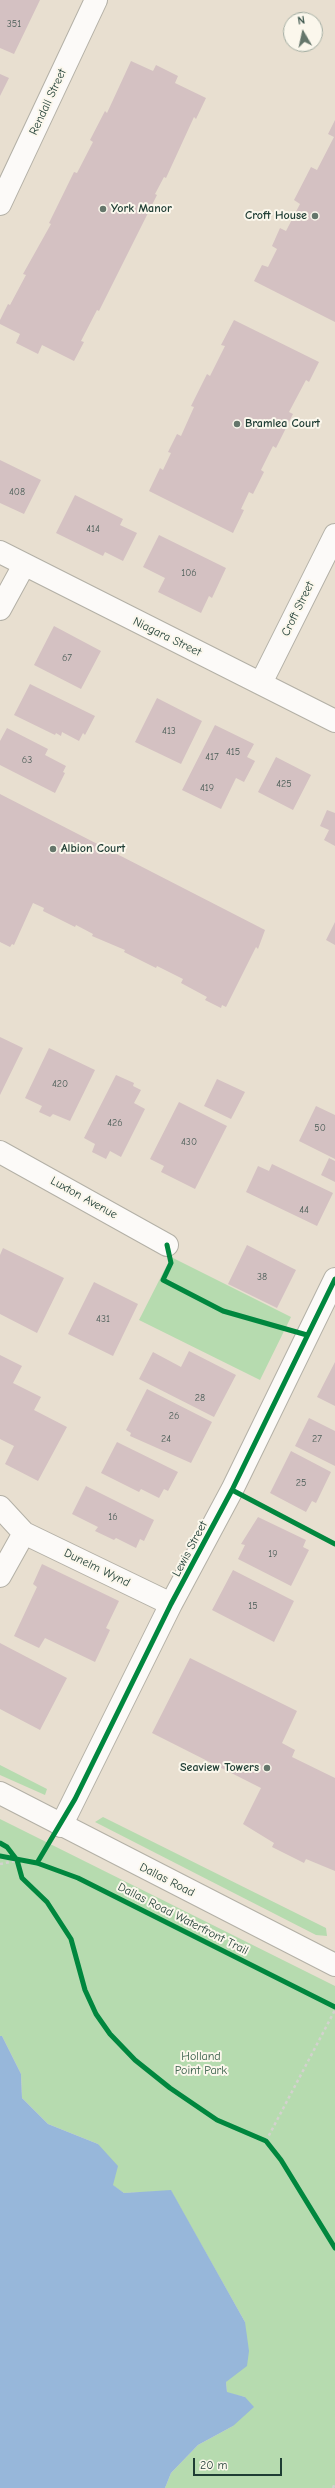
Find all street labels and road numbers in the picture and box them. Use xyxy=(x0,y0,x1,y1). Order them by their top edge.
street label: Rendall Street xyxy=(26,67,70,137)
street label: Croft Street xyxy=(279,579,317,639)
street label: Niagara Street xyxy=(131,614,203,660)
street label: Luxton Avenue xyxy=(48,1174,120,1222)
street label: Lewis Street xyxy=(169,1519,211,1579)
street label: Dunelm Wynd xyxy=(62,1546,132,1590)
street label: Dallas Road xyxy=(137,1860,197,1900)
street label: Dallas Road Waterfront Trail xyxy=(115,1880,251,1958)

